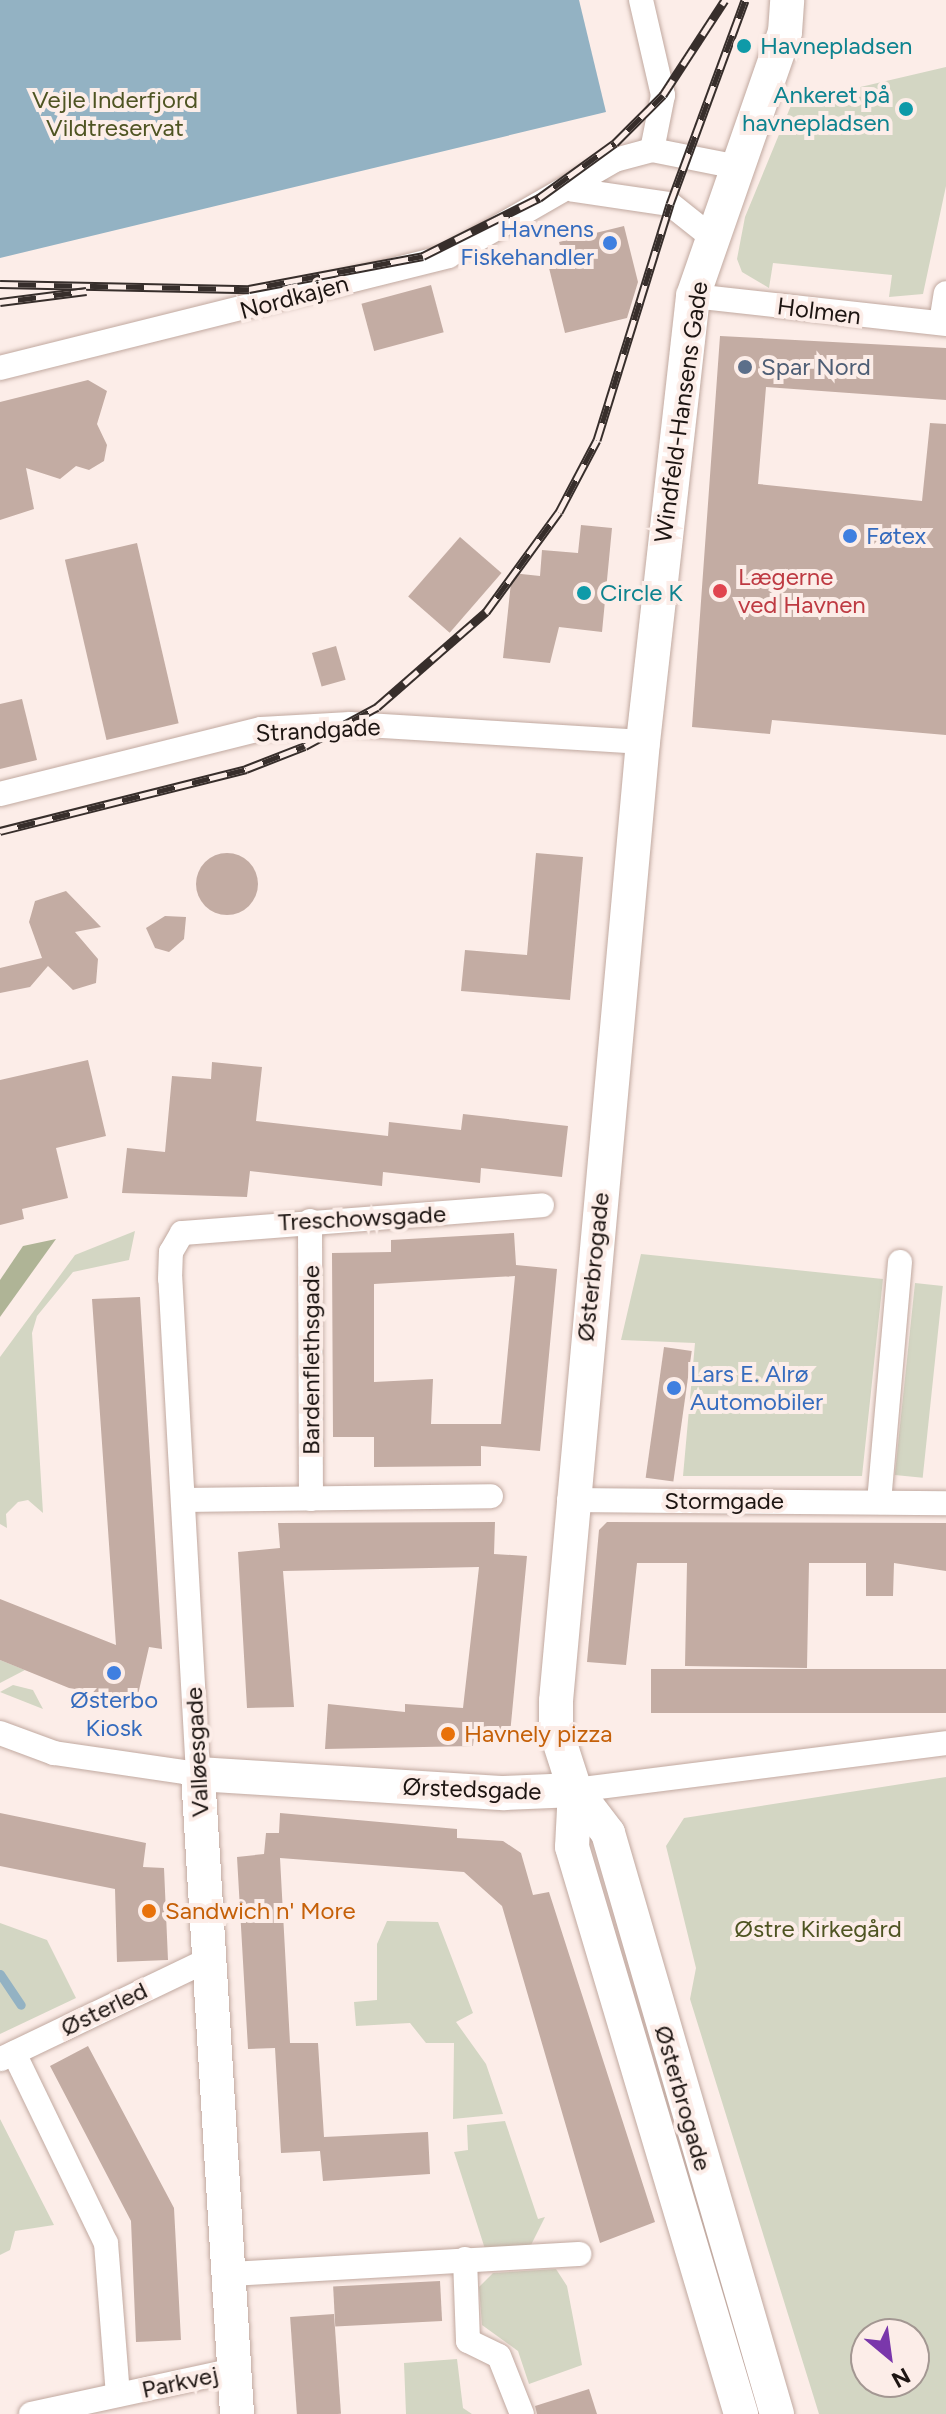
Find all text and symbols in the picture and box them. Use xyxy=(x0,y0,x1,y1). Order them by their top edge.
place label: Havnepladsen xyxy=(760,32,913,60)
marker: Havnepladsen xyxy=(735,37,753,55)
place label: Ankeret på havnepladsen xyxy=(742,81,890,137)
park label: Vejle Inderfjord Vildtreservat xyxy=(32,86,198,142)
marker: Ankeret på havnepladsen xyxy=(897,100,915,118)
place label: Havnens Fiskehandler xyxy=(460,215,594,271)
marker: Havnens Fiskehandler xyxy=(601,234,619,252)
street label: Nordkajen xyxy=(237,269,351,325)
street label: Windfeld-Hansens Gade xyxy=(648,280,714,544)
street label: Holmen xyxy=(775,292,863,330)
place label: Spar Nord xyxy=(761,353,871,381)
marker: Spar Nord xyxy=(736,358,754,376)
place label: Føtex xyxy=(866,522,926,550)
marker: Føtex xyxy=(841,527,859,545)
place label: Lægerne ved Havnen xyxy=(738,563,866,619)
place label: Circle K xyxy=(600,579,683,607)
marker: Lægerne ved Havnen xyxy=(709,580,731,602)
marker: Circle K xyxy=(575,584,593,602)
street label: Strandgade xyxy=(255,712,381,748)
street label: Østerbrogade xyxy=(571,1191,615,1343)
street label: Treschowsgade xyxy=(277,1199,447,1237)
street label: Bardenflethsgade xyxy=(297,1265,325,1455)
place label: Lars E. Alrø Automobiler xyxy=(690,1360,823,1416)
marker: Lars E. Alrø Automobiler xyxy=(665,1379,683,1397)
street label: Stormgade xyxy=(664,1487,784,1515)
marker: Østerbo Kiosk xyxy=(105,1664,123,1682)
place label: Østerbo Kiosk xyxy=(70,1686,158,1742)
street label: Valløesgade xyxy=(179,1686,215,1818)
place label: Havnely pizza xyxy=(464,1720,612,1748)
marker: Havnely pizza xyxy=(439,1725,457,1743)
street label: Ørstedsgade xyxy=(402,1772,542,1806)
place label: Sandwich n' More xyxy=(165,1897,356,1925)
marker: Sandwich n' More xyxy=(140,1902,158,1920)
park label: Østre Kirkegård xyxy=(734,1915,902,1943)
street label: Østerled xyxy=(56,1976,152,2042)
street label: Østerbrogade xyxy=(649,2022,717,2174)
north arrow xyxy=(850,2318,930,2398)
street label: Parkvej xyxy=(139,2360,221,2404)
text: N xyxy=(887,2362,915,2394)

